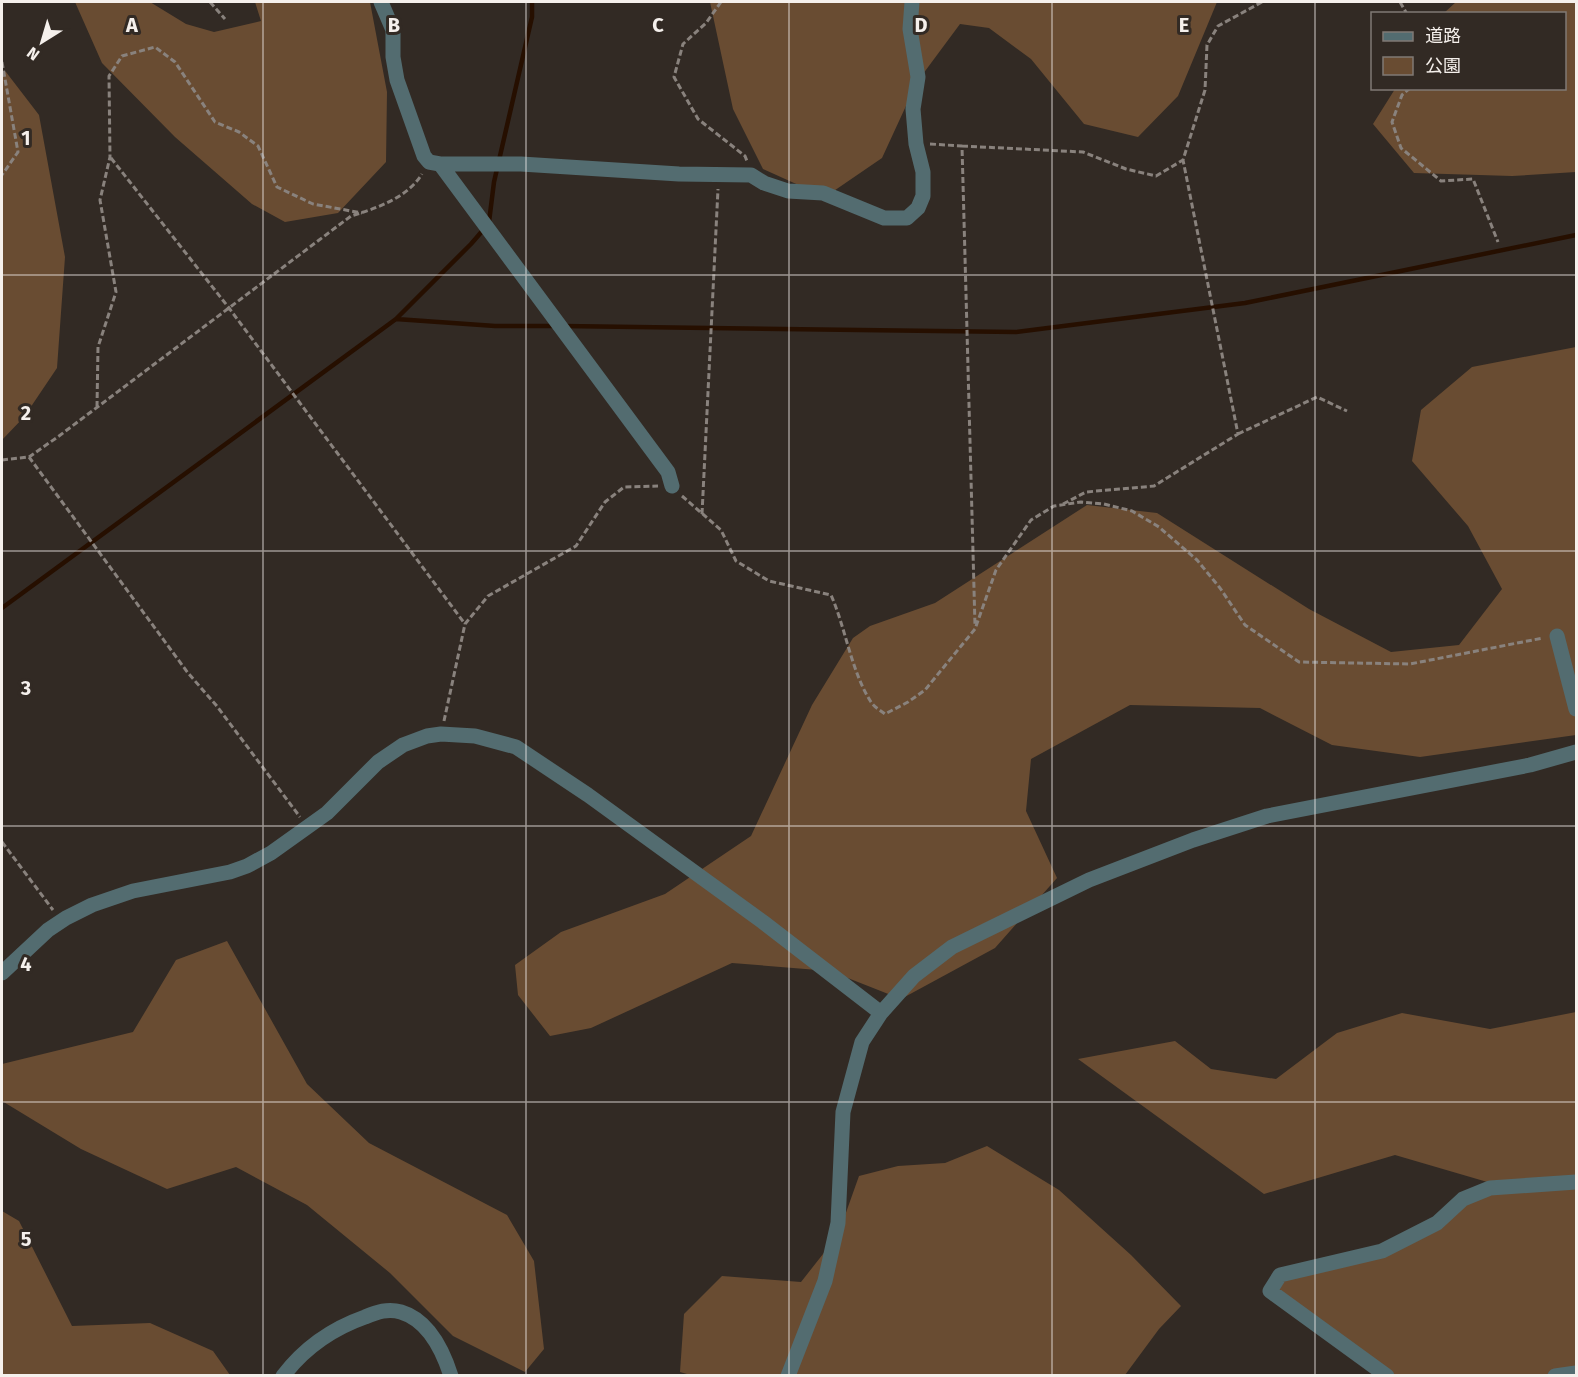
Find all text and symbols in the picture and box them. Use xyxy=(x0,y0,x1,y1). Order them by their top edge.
north arrow xyxy=(12,12,72,72)
legend xyxy=(1371,12,1566,90)
text: A xyxy=(125,13,139,37)
text: B xyxy=(388,13,400,37)
text: C xyxy=(652,13,664,37)
text: D xyxy=(914,13,928,37)
text: E xyxy=(1179,13,1189,37)
text: 道路 xyxy=(1425,25,1461,47)
text: N xyxy=(23,43,43,64)
text: 公園 xyxy=(1425,55,1461,77)
text: 1 xyxy=(21,126,31,150)
text: 2 xyxy=(21,401,31,425)
text: 3 xyxy=(20,676,31,700)
text: 4 xyxy=(20,952,32,976)
text: 5 xyxy=(21,1227,32,1251)

